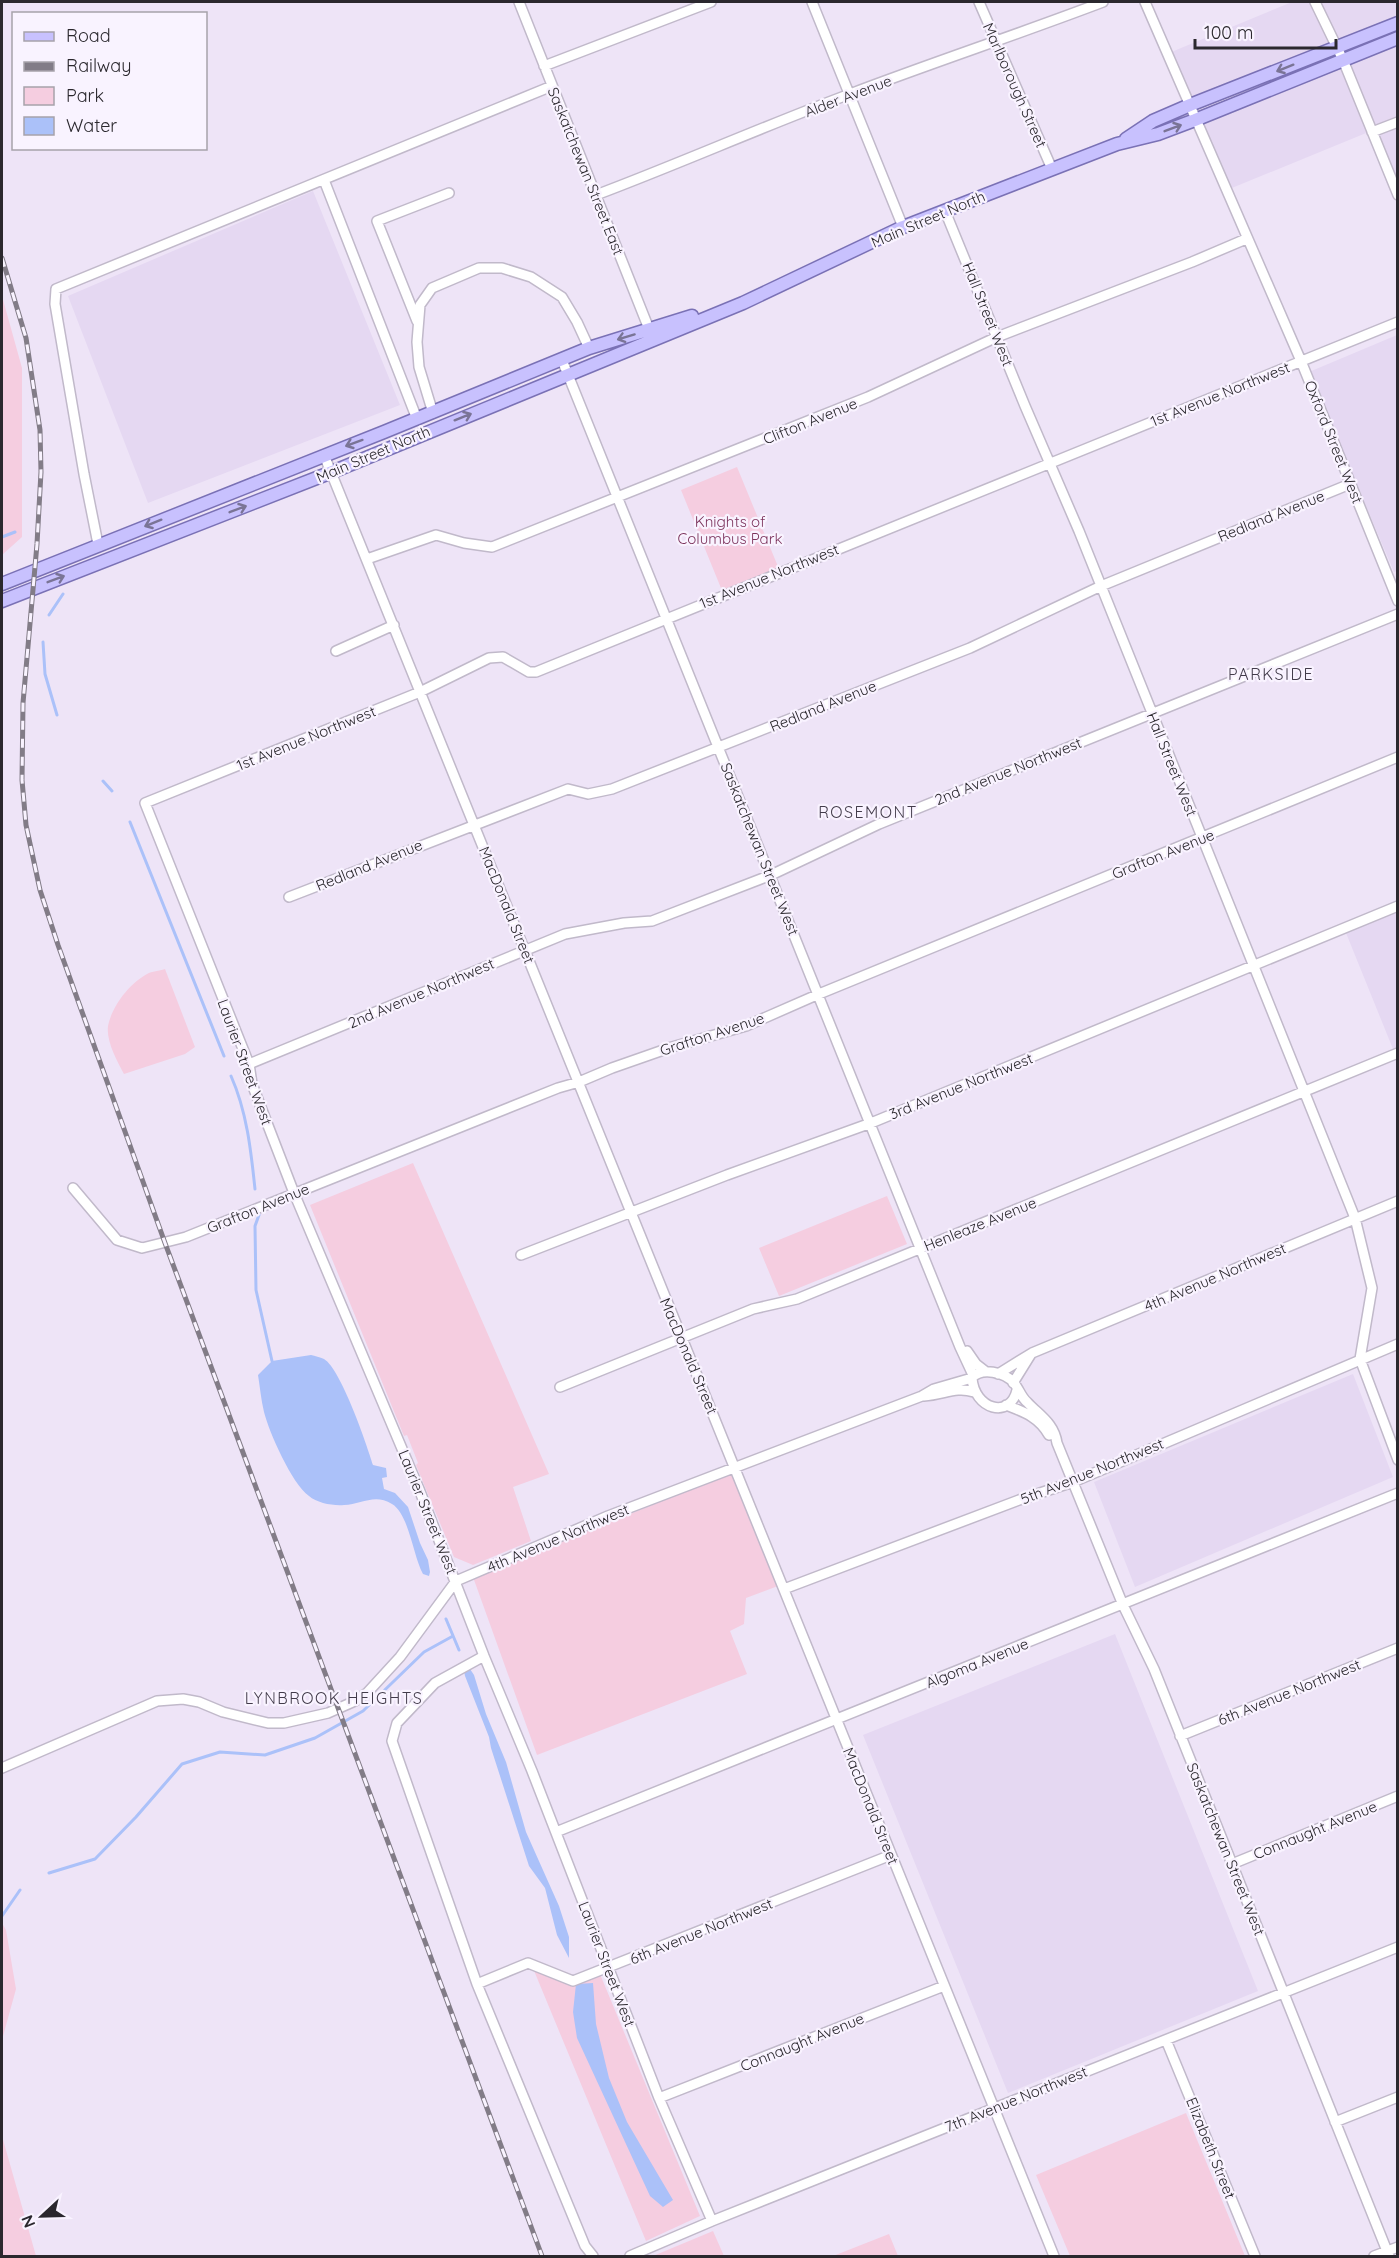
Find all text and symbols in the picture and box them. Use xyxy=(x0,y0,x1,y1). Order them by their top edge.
legend xyxy=(12,12,207,150)
scale bar xyxy=(1195,12,1336,50)
street label: Marlborough Street xyxy=(979,20,1051,150)
text: 100 m xyxy=(1204,21,1253,44)
text: Road xyxy=(66,24,111,47)
text: Railway xyxy=(66,54,132,77)
one-way arrow xyxy=(1276,63,1294,74)
street label: Alder Avenue xyxy=(802,71,894,121)
text: Park xyxy=(66,84,104,107)
street label: Saskatchewan Street East xyxy=(544,84,628,258)
text: Water xyxy=(66,114,117,137)
one-way arrow xyxy=(1163,122,1182,133)
street label: Main Street North xyxy=(868,186,988,252)
street label: Hall Street West xyxy=(958,259,1018,369)
one-way arrow xyxy=(617,332,636,343)
street label: 1st Avenue Northwest xyxy=(1148,357,1292,431)
street label: Oxford Street West xyxy=(1301,378,1367,506)
street label: Clifton Avenue xyxy=(760,393,860,449)
one-way arrow xyxy=(453,411,472,422)
street label: Main Street North xyxy=(313,421,433,487)
one-way arrow xyxy=(346,439,364,450)
street label: Redland Avenue xyxy=(1215,486,1327,546)
one-way arrow xyxy=(228,503,247,514)
park label: Knights of Columbus Park xyxy=(678,512,782,548)
one-way arrow xyxy=(144,518,163,529)
street label: 1st Avenue Northwest xyxy=(697,539,841,613)
one-way arrow xyxy=(46,573,65,584)
district label: PARKSIDE xyxy=(1228,664,1314,684)
street label: Redland Avenue xyxy=(767,676,879,736)
street label: 1st Avenue Northwest xyxy=(234,701,378,775)
street label: Hall Street West xyxy=(1142,709,1202,819)
street label: 2nd Avenue Northwest xyxy=(932,733,1084,809)
street label: Saskatchewan Street West xyxy=(717,760,803,938)
district label: ROSEMONT xyxy=(818,802,918,822)
street label: Grafton Avenue xyxy=(1109,825,1217,883)
street label: Redland Avenue xyxy=(313,835,425,895)
street label: MacDonald Street xyxy=(475,844,539,966)
street label: 2nd Avenue Northwest xyxy=(345,954,497,1032)
street label: Laurier Street West xyxy=(213,996,277,1128)
street label: Grafton Avenue xyxy=(657,1008,767,1060)
street label: 3rd Avenue Northwest xyxy=(886,1049,1036,1123)
street label: Grafton Avenue xyxy=(204,1179,312,1237)
street label: Henleaze Avenue xyxy=(921,1193,1039,1255)
street label: 4th Avenue Northwest xyxy=(1141,1239,1289,1315)
street label: MacDonald Street xyxy=(656,1295,722,1417)
street label: 5th Avenue Northwest xyxy=(1018,1434,1166,1508)
street label: Laurier Street West xyxy=(394,1447,462,1577)
street label: 4th Avenue Northwest xyxy=(484,1500,632,1576)
street label: Algoma Avenue xyxy=(923,1634,1031,1692)
street label: 6th Avenue Northwest xyxy=(1215,1655,1363,1729)
district label: LYNBROOK HEIGHTS xyxy=(245,1688,423,1708)
street label: MacDonald Street xyxy=(839,1745,903,1867)
street label: Saskatchewan Street West xyxy=(1183,1760,1269,1938)
street label: Connaught Avenue xyxy=(1250,1796,1380,1864)
street label: 6th Avenue Northwest xyxy=(627,1894,775,1968)
street label: Laurier Street West xyxy=(574,1899,640,2029)
street label: Connaught Avenue xyxy=(737,2008,867,2076)
street label: 7th Avenue Northwest xyxy=(942,2062,1090,2136)
street label: Elizabeth Street xyxy=(1182,2095,1240,2201)
north arrow xyxy=(12,2186,72,2246)
text: N xyxy=(17,2212,40,2231)

